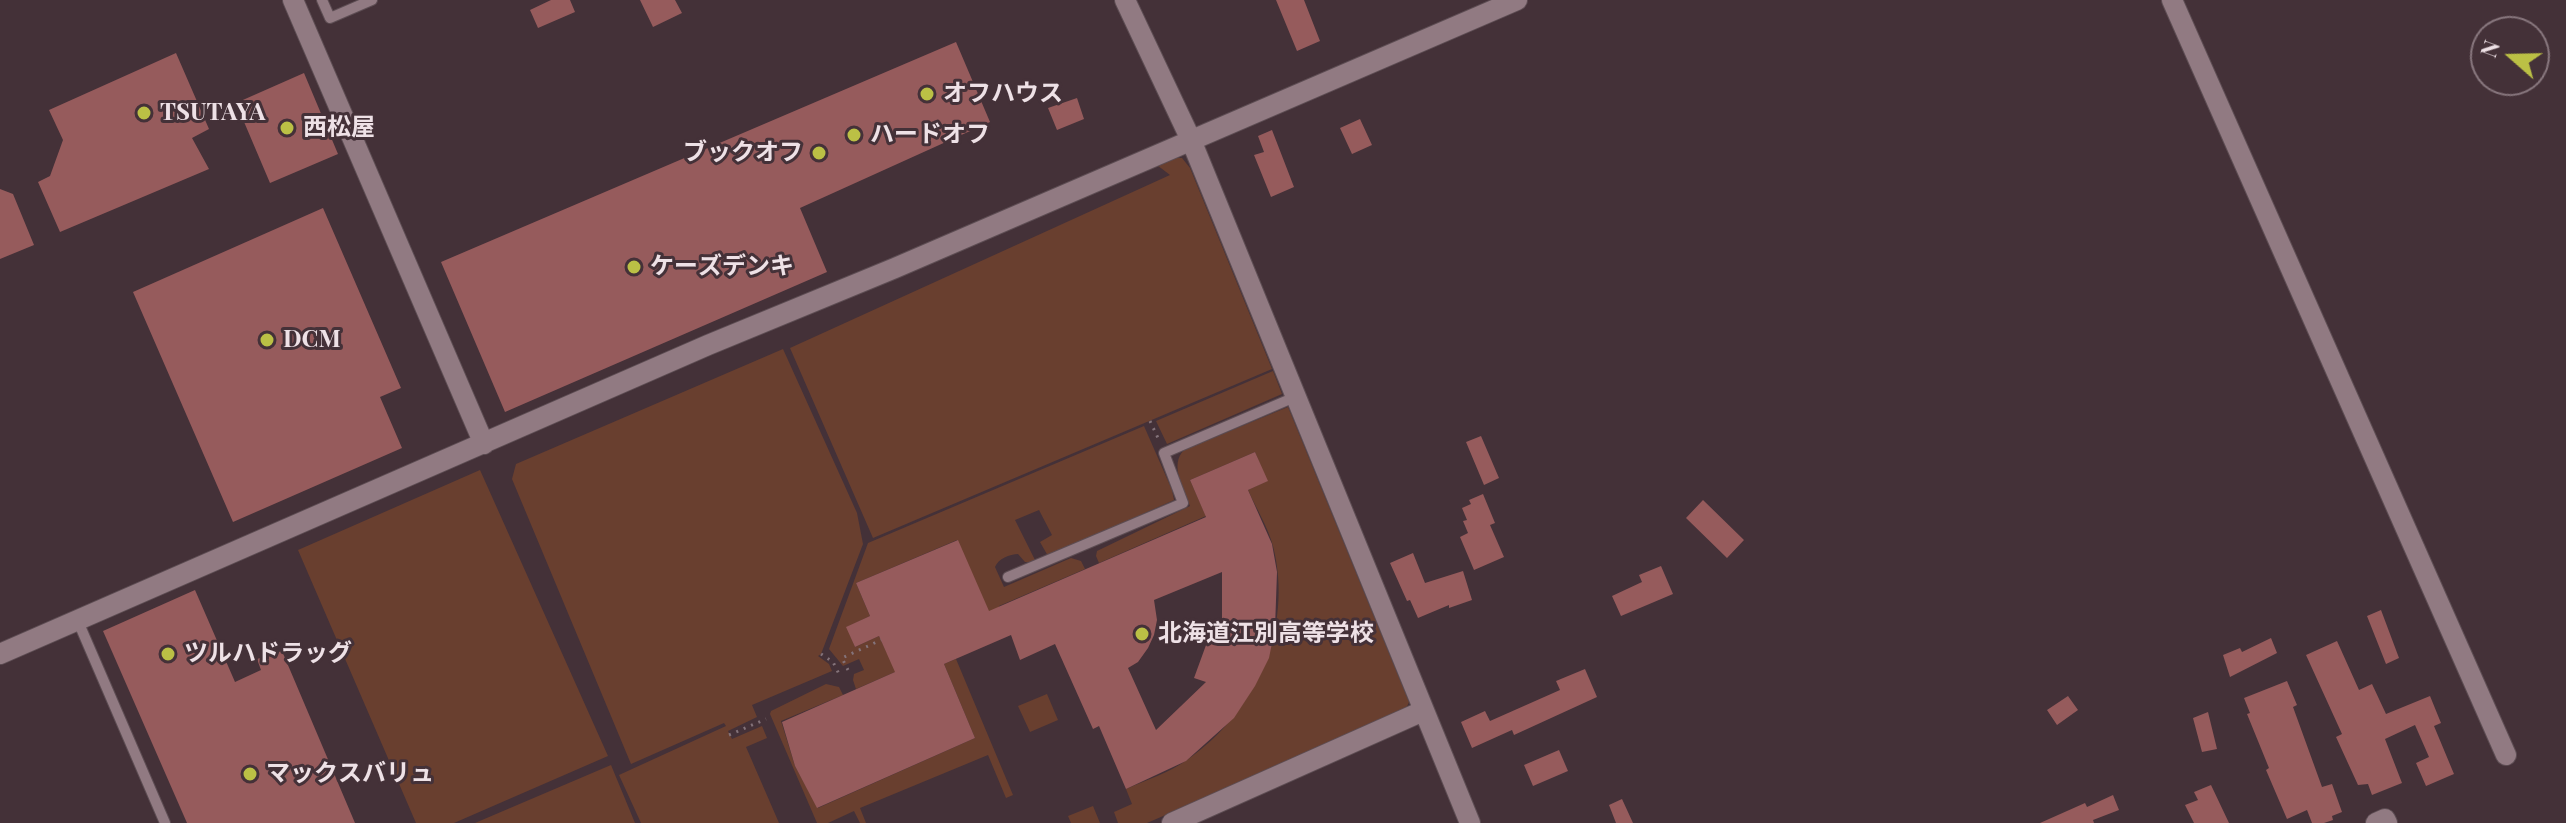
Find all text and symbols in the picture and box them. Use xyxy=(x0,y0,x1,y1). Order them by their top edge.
north arrow xyxy=(2470,16,2550,96)
text: N xyxy=(2473,36,2506,61)
place label: オフハウス xyxy=(943,80,1063,108)
marker: オフハウス xyxy=(918,85,936,103)
place label: TSUTAYA xyxy=(160,99,266,127)
marker: TSUTAYA xyxy=(135,104,153,122)
place label: 西松屋 xyxy=(303,114,375,142)
marker: 西松屋 xyxy=(278,119,296,137)
place label: ハードオフ xyxy=(870,121,990,149)
marker: ハードオフ xyxy=(845,126,863,144)
place label: ブックオフ xyxy=(683,139,803,167)
marker: ブックオフ xyxy=(810,144,828,162)
place label: ケーズデンキ xyxy=(650,253,794,281)
marker: ケーズデンキ xyxy=(625,258,643,276)
place label: DCM xyxy=(283,326,341,354)
marker: DCM xyxy=(258,331,276,349)
place label: 北海道江別高等学校 xyxy=(1158,620,1374,648)
marker: 北海道江別高等学校 xyxy=(1133,625,1151,643)
place label: ツルハドラッグ xyxy=(184,640,352,668)
marker: ツルハドラッグ xyxy=(159,645,177,663)
place label: マックスバリュ xyxy=(266,760,434,788)
marker: マックスバリュ xyxy=(241,765,259,783)

